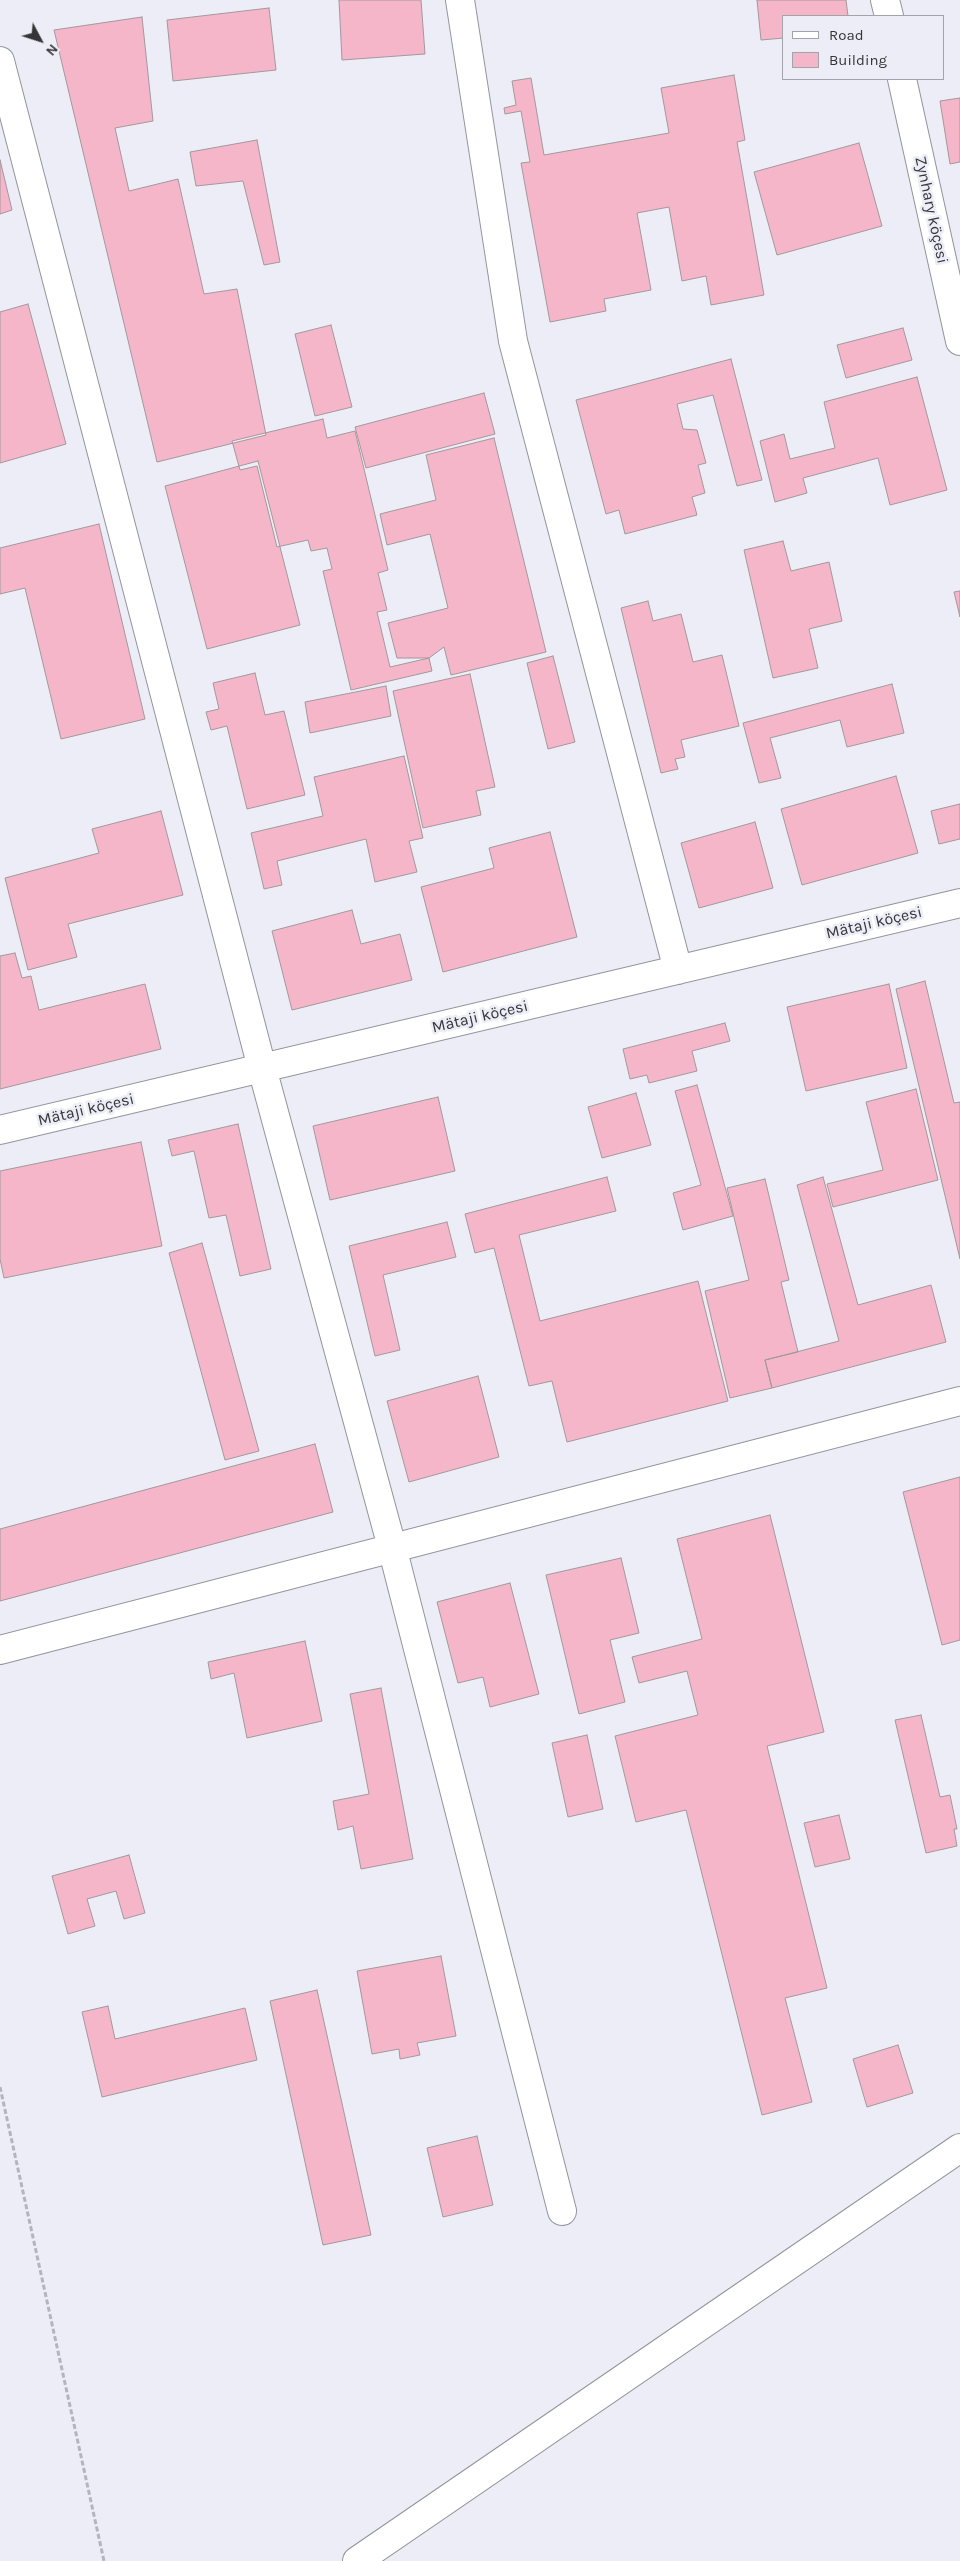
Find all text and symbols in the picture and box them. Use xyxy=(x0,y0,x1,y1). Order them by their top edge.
north arrow xyxy=(15,15,65,65)
legend xyxy=(782,15,945,80)
text: Road xyxy=(829,26,864,44)
text: N xyxy=(42,41,62,59)
text: Building xyxy=(829,51,887,69)
street label: Zynhary köçesi xyxy=(910,154,952,266)
street label: Mätaji köçesi xyxy=(824,903,924,943)
street label: Mätaji köçesi xyxy=(430,997,530,1037)
street label: Mätaji köçesi xyxy=(36,1090,136,1130)

